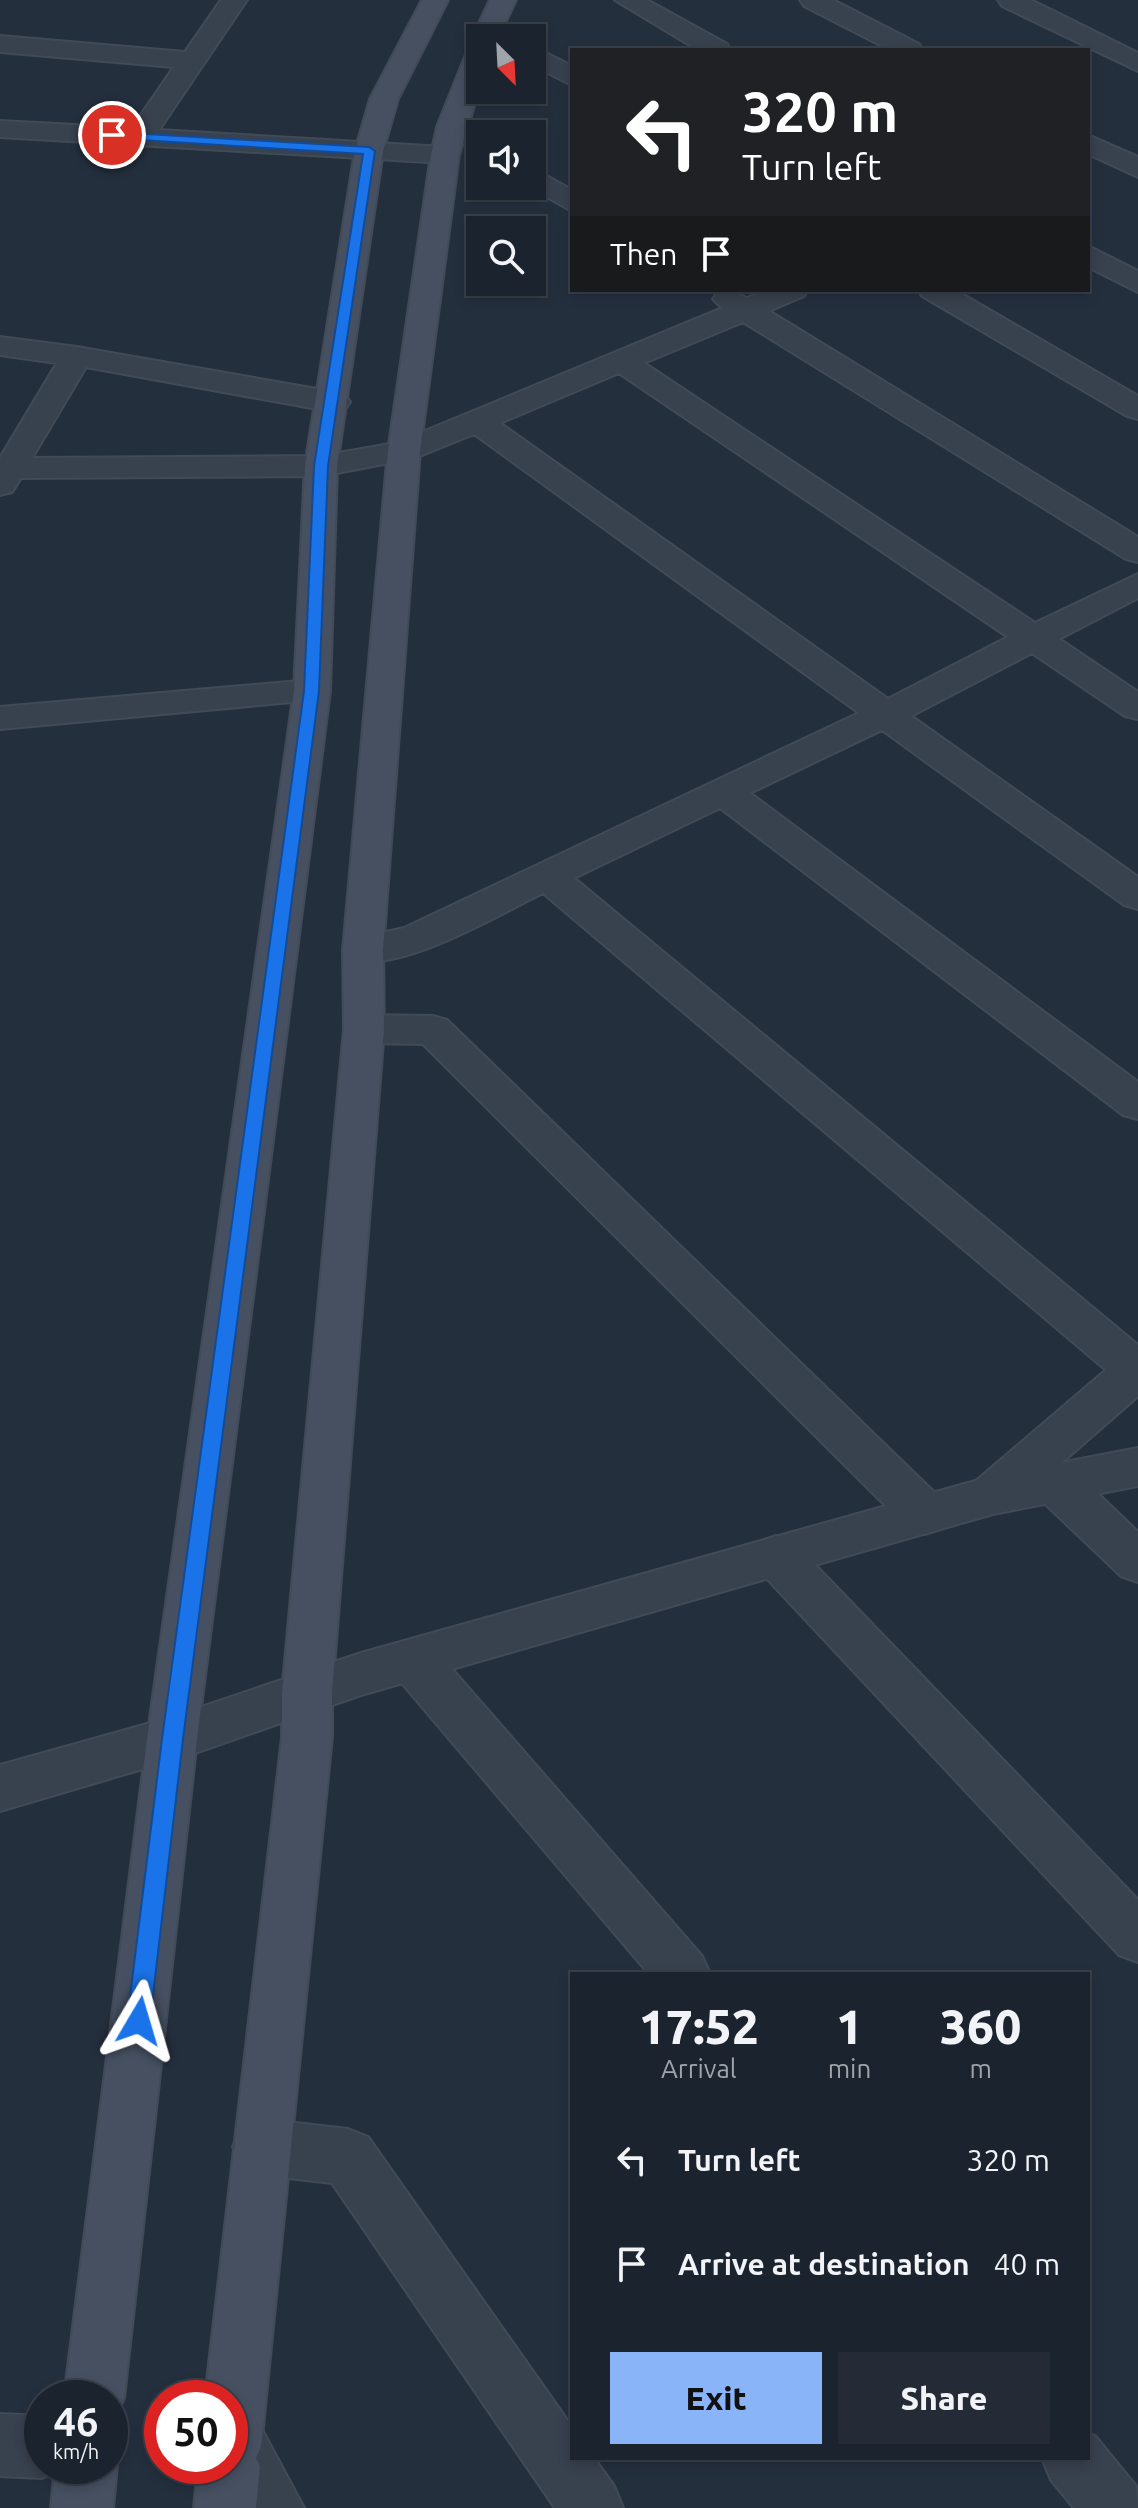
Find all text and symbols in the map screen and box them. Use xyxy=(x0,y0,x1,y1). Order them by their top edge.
north arrow xyxy=(466,24,546,104)
map controls xyxy=(466,24,546,296)
icon: left xyxy=(610,80,714,184)
text: 320 m xyxy=(742,80,898,143)
pin xyxy=(78,101,146,169)
icon: arrive xyxy=(90,113,134,157)
button: sound xyxy=(466,120,546,200)
text: Turn left xyxy=(742,146,881,187)
button: search xyxy=(466,216,546,296)
icon: arrive xyxy=(694,232,738,276)
text: Then xyxy=(610,237,678,271)
position arrow xyxy=(97,1979,181,2063)
text: 17:52 xyxy=(639,1999,759,2053)
text: 1 xyxy=(836,1999,863,2053)
text: 360 xyxy=(940,1999,1021,2053)
text: Arrival xyxy=(661,2054,737,2083)
text: min xyxy=(828,2054,871,2083)
text: m xyxy=(969,2054,992,2083)
icon: left xyxy=(610,2138,654,2182)
text: Turn left xyxy=(678,2143,800,2177)
text: 320 m xyxy=(966,2143,1050,2177)
icon: arrive xyxy=(610,2242,654,2286)
text: Arrive at destination xyxy=(678,2247,970,2281)
text: 40 m xyxy=(994,2247,1060,2281)
button: Exit xyxy=(610,2352,822,2444)
button: Share xyxy=(838,2352,1050,2444)
speed limit sign: 50 xyxy=(144,2380,248,2484)
text: 46 xyxy=(53,2399,99,2444)
text: km/h xyxy=(53,2440,99,2463)

